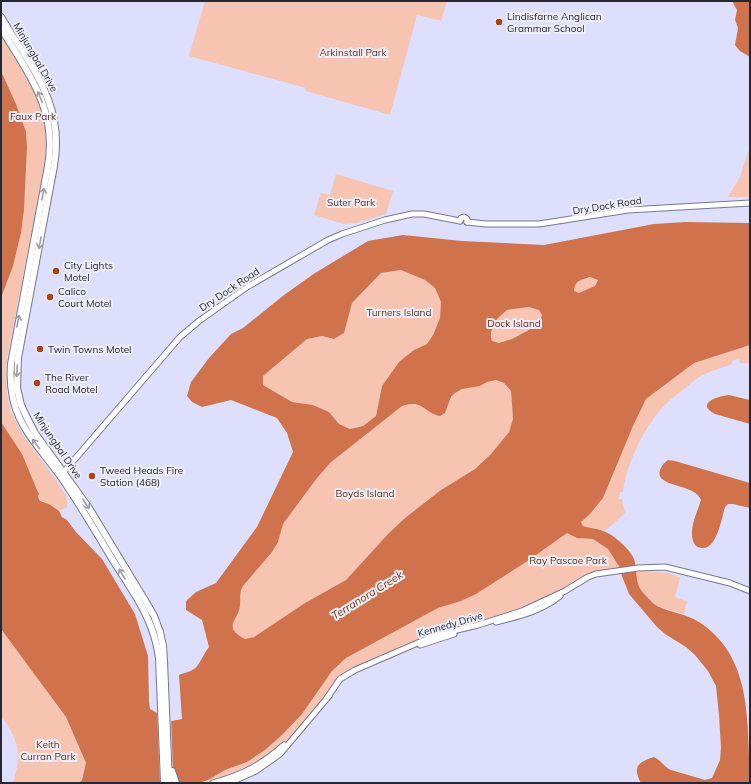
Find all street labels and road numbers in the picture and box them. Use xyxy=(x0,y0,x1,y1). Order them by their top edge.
street label: Minjungbal Drive xyxy=(10,20,61,94)
street label: Dry Dock Road xyxy=(572,194,643,217)
street label: Dry Dock Road xyxy=(197,265,262,314)
street label: Minjungbal Drive xyxy=(30,409,85,481)
street label: Kennedy Drive xyxy=(416,609,484,640)

